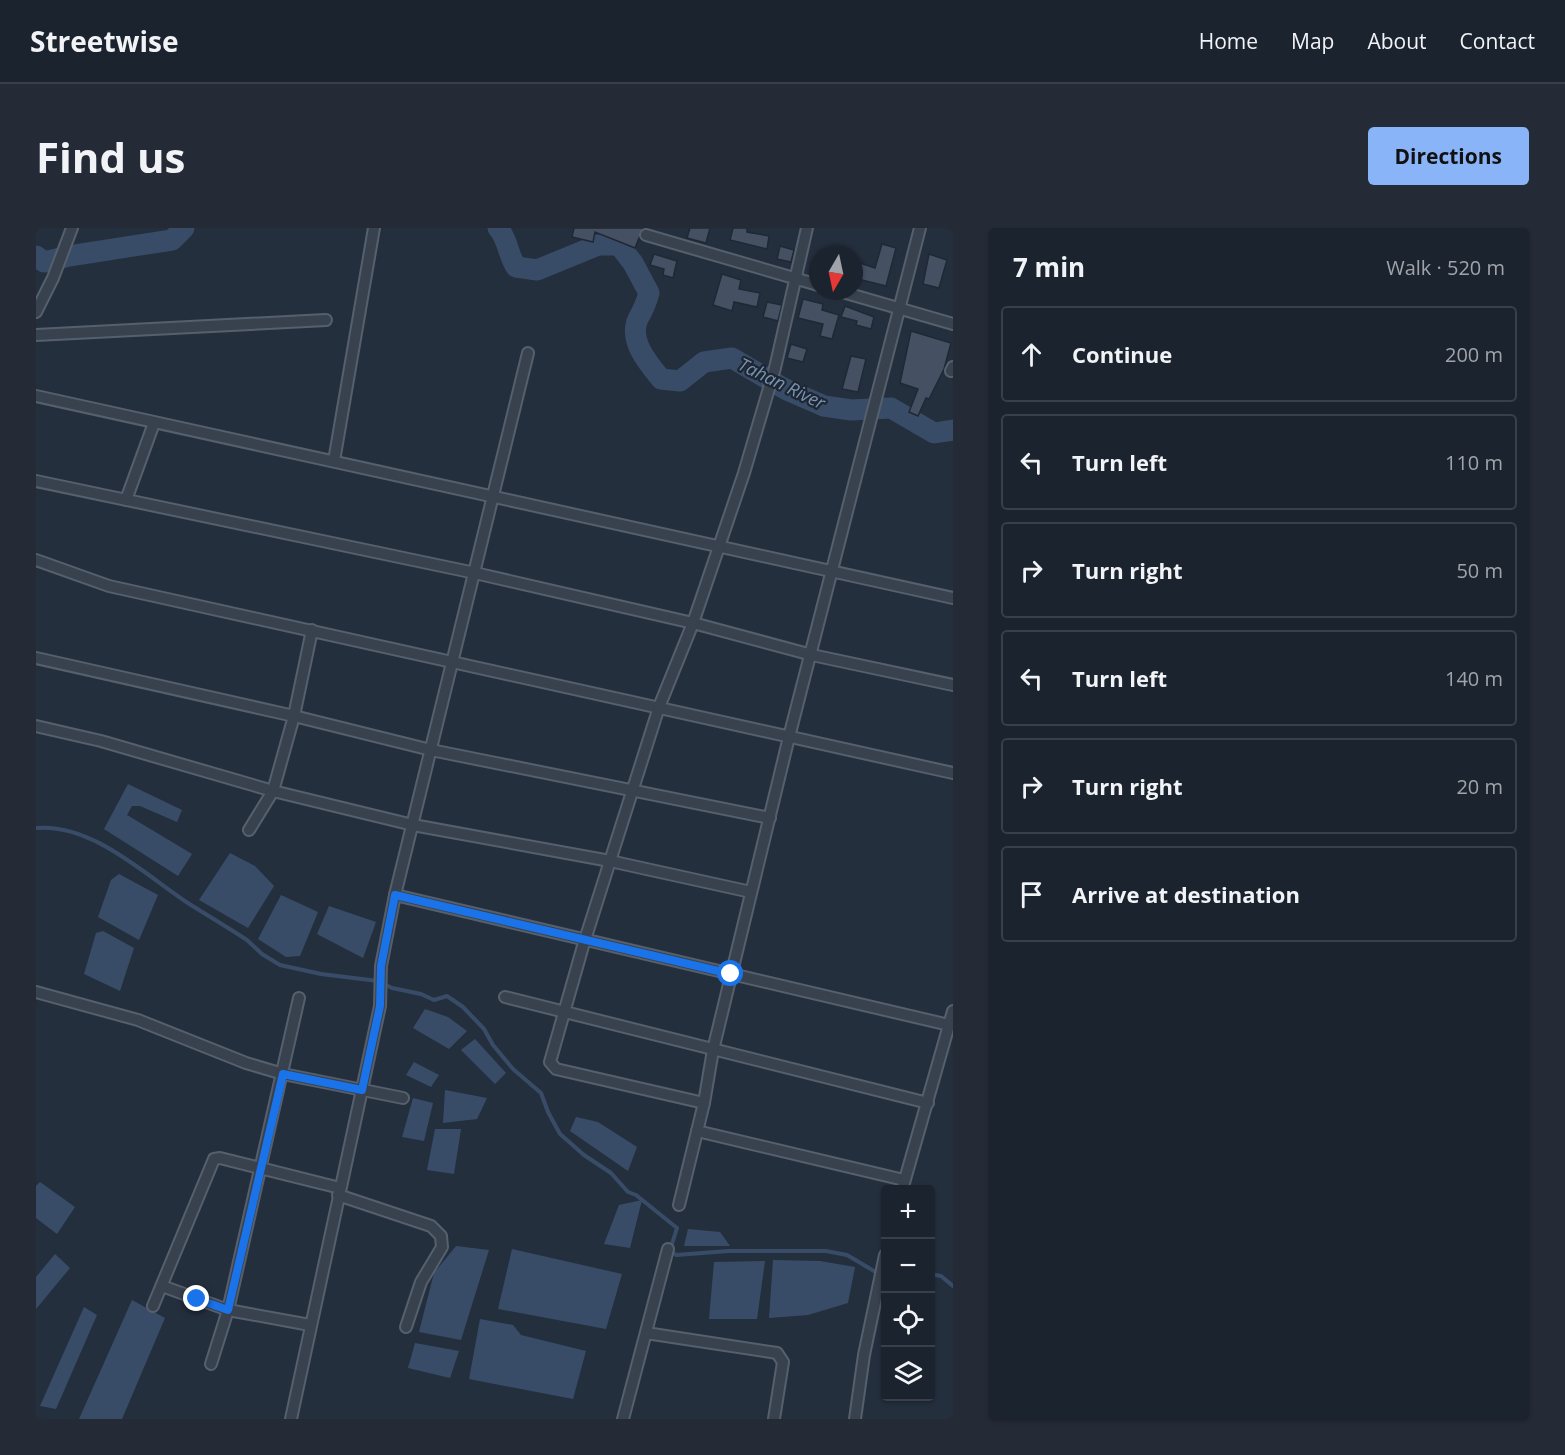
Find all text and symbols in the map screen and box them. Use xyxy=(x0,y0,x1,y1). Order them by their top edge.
text: Streetwise xyxy=(30,22,179,60)
text: Home xyxy=(1199,27,1258,55)
text: Map xyxy=(1291,27,1334,55)
text: About xyxy=(1367,27,1427,55)
text: Contact xyxy=(1460,27,1535,55)
button: Directions xyxy=(1368,127,1529,185)
text: Find us xyxy=(36,128,185,185)
north arrow xyxy=(809,246,863,300)
text: 7 min xyxy=(1013,249,1085,285)
text: Walk · 520 m xyxy=(1386,254,1505,281)
icon: ahead xyxy=(1015,338,1048,371)
text: Continue xyxy=(1072,339,1172,369)
text: 200 m xyxy=(1445,341,1503,368)
water label: Tahan River xyxy=(735,352,830,415)
icon: left xyxy=(1015,446,1048,479)
text: Turn left xyxy=(1072,447,1167,477)
text: 110 m xyxy=(1445,449,1503,476)
icon: right xyxy=(1015,554,1048,587)
text: Turn right xyxy=(1072,555,1183,585)
text: 50 m xyxy=(1456,557,1503,584)
icon: left xyxy=(1015,662,1048,695)
text: Turn left xyxy=(1072,663,1167,693)
text: 140 m xyxy=(1445,665,1503,692)
icon: right xyxy=(1015,770,1048,803)
text: Turn right xyxy=(1072,771,1183,801)
text: 20 m xyxy=(1456,773,1503,800)
icon: arrive xyxy=(1015,878,1048,911)
text: Arrive at destination xyxy=(1072,879,1300,909)
route start xyxy=(717,960,743,986)
map controls xyxy=(881,1185,935,1401)
button: + xyxy=(881,1185,935,1239)
button: − xyxy=(881,1239,935,1293)
route end xyxy=(183,1285,209,1311)
button: locate xyxy=(881,1293,935,1347)
button: layers xyxy=(881,1347,935,1401)

